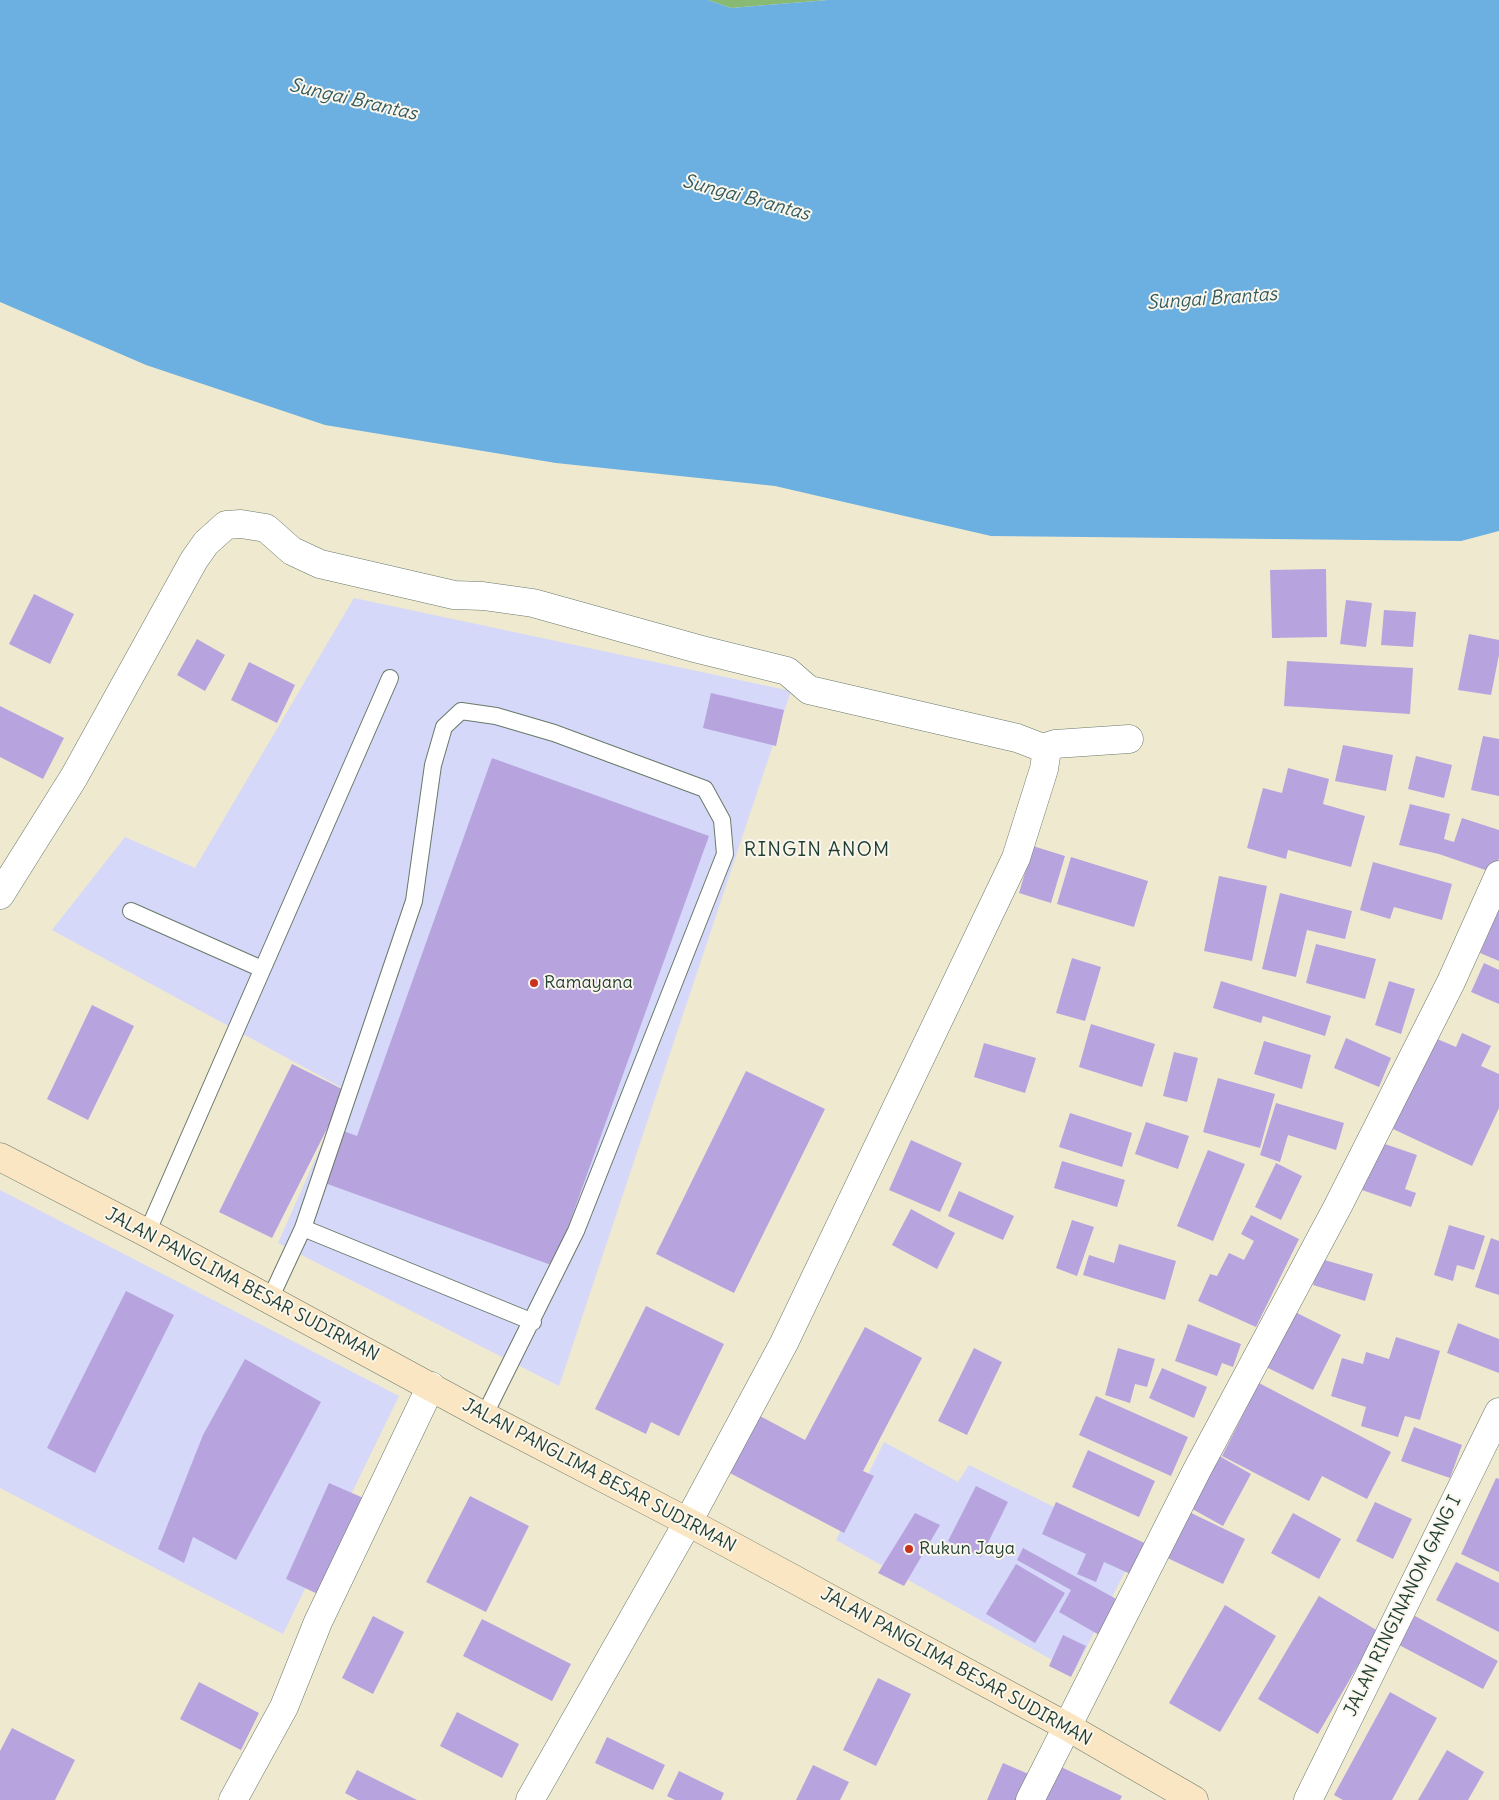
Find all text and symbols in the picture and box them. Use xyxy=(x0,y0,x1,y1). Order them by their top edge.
water label: Sungai Brantas xyxy=(287,74,419,126)
water label: Sungai Brantas xyxy=(680,170,812,226)
water label: Sungai Brantas xyxy=(1146,283,1278,315)
district label: RINGIN ANOM xyxy=(742,838,892,862)
place label: Ramayana xyxy=(544,972,633,994)
marker: Ramayana xyxy=(528,977,540,989)
street label: JALAN PANGLIMA BESAR SUDIRMAN xyxy=(102,1204,382,1366)
street label: JALAN PANGLIMA BESAR SUDIRMAN xyxy=(459,1395,739,1557)
street label: JALAN RINGINANOM GANG I xyxy=(1340,1492,1466,1720)
place label: Rukun Jaya xyxy=(919,1538,1015,1560)
marker: Rukun Jaya xyxy=(903,1543,915,1555)
street label: JALAN PANGLIMA BESAR SUDIRMAN xyxy=(817,1583,1095,1751)

